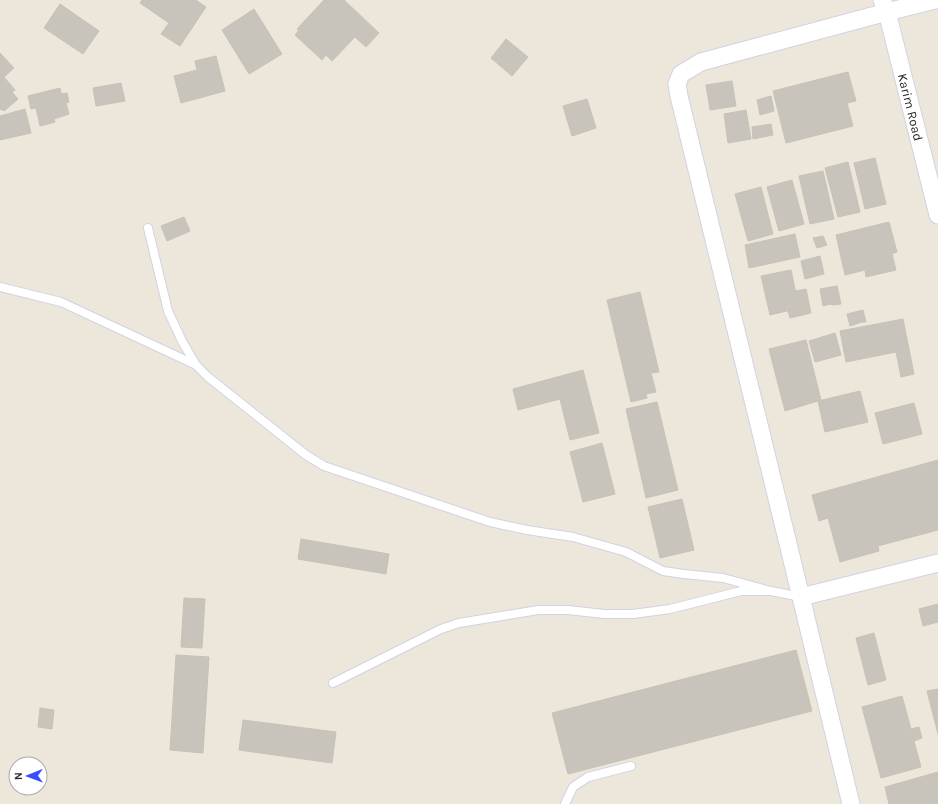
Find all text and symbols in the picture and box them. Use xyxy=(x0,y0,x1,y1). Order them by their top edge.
street label: Karim Road xyxy=(895,72,927,142)
north arrow xyxy=(8,756,48,796)
text: N xyxy=(12,772,25,780)

